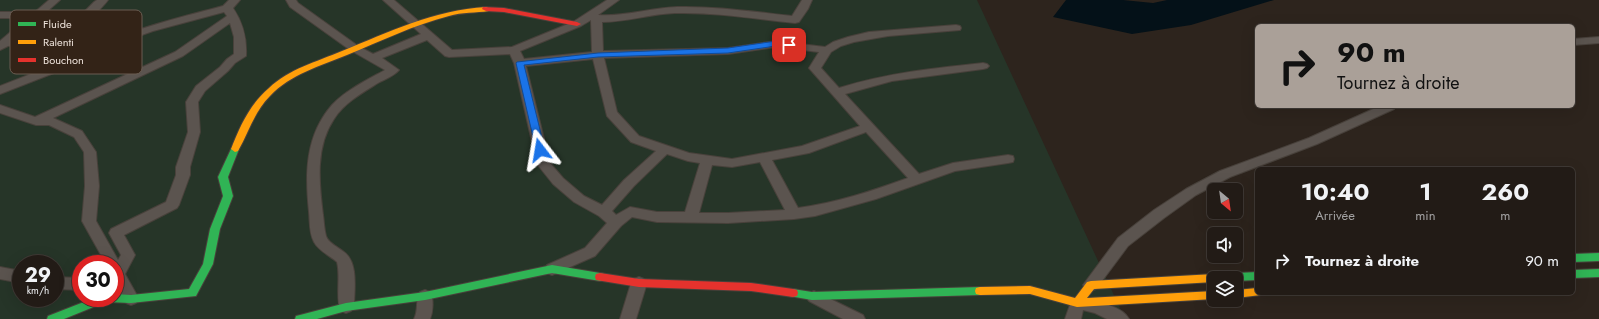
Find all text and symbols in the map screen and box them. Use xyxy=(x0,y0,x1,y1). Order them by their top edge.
legend xyxy=(10,10,142,74)
text: Fluide xyxy=(43,16,72,32)
pin xyxy=(772,28,806,62)
text: 90 m xyxy=(1337,32,1406,73)
text: Ralenti xyxy=(43,34,74,50)
icon: arrive xyxy=(778,34,800,56)
icon: right xyxy=(1271,40,1323,92)
text: Bouchon xyxy=(43,52,84,68)
text: Tournez à droite xyxy=(1337,70,1460,96)
position arrow xyxy=(519,129,561,171)
text: 10:40 xyxy=(1301,174,1369,209)
text: 1 xyxy=(1419,174,1431,209)
text: 260 xyxy=(1481,174,1529,209)
north arrow xyxy=(1207,183,1243,219)
map controls xyxy=(1207,183,1243,307)
text: Arrivée xyxy=(1315,206,1355,225)
text: min xyxy=(1415,206,1436,225)
text: m xyxy=(1500,206,1510,225)
button: sound xyxy=(1207,227,1243,263)
icon: right xyxy=(1271,250,1293,272)
text: Tournez à droite xyxy=(1305,250,1419,272)
text: 90 m xyxy=(1525,250,1559,272)
speed limit sign: 30 xyxy=(72,255,124,307)
text: 29 xyxy=(25,261,51,290)
button: layers xyxy=(1207,271,1243,307)
text: km/h xyxy=(27,283,49,298)

